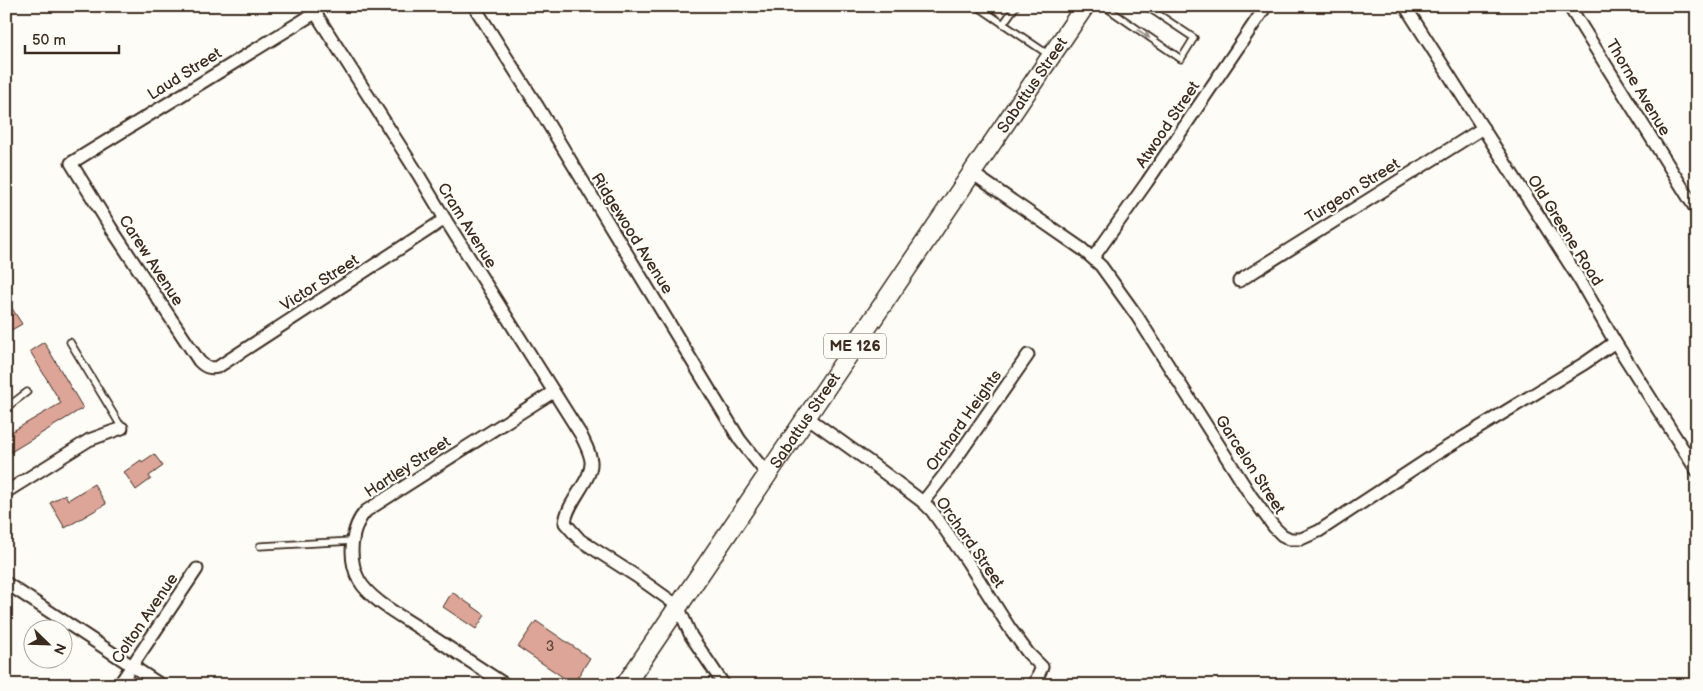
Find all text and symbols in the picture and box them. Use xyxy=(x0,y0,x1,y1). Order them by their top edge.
scale bar xyxy=(25,22,119,54)
one-way arrow xyxy=(1137,29,1151,39)
text: 50 m xyxy=(32,31,66,50)
street label: Sabattus Street xyxy=(994,34,1072,137)
street label: Thorne Avenue xyxy=(1601,36,1674,140)
street label: Laud Street xyxy=(144,44,225,105)
street label: Atwood Street xyxy=(1132,78,1204,172)
street label: Turgeon Street xyxy=(1302,155,1404,228)
street label: Ridgewood Avenue xyxy=(587,170,677,298)
street label: Old Greene Road xyxy=(1523,172,1606,290)
street label: Cram Avenue xyxy=(433,180,501,272)
street label: Carew Avenue xyxy=(114,212,187,310)
street label: Victor Street xyxy=(277,251,363,316)
road number: ME 126 xyxy=(824,334,886,358)
street label: Orchard Heights xyxy=(922,367,1006,475)
street label: Sabattus Street xyxy=(767,369,845,472)
street label: Garcelon Street xyxy=(1211,412,1289,518)
street label: Hartley Street xyxy=(361,432,454,502)
street label: Orchard Street xyxy=(931,494,1008,592)
street label: Colton Avenue xyxy=(108,570,183,668)
north arrow xyxy=(22,618,72,668)
house number: 3 xyxy=(546,638,554,655)
text: N xyxy=(50,641,69,657)

